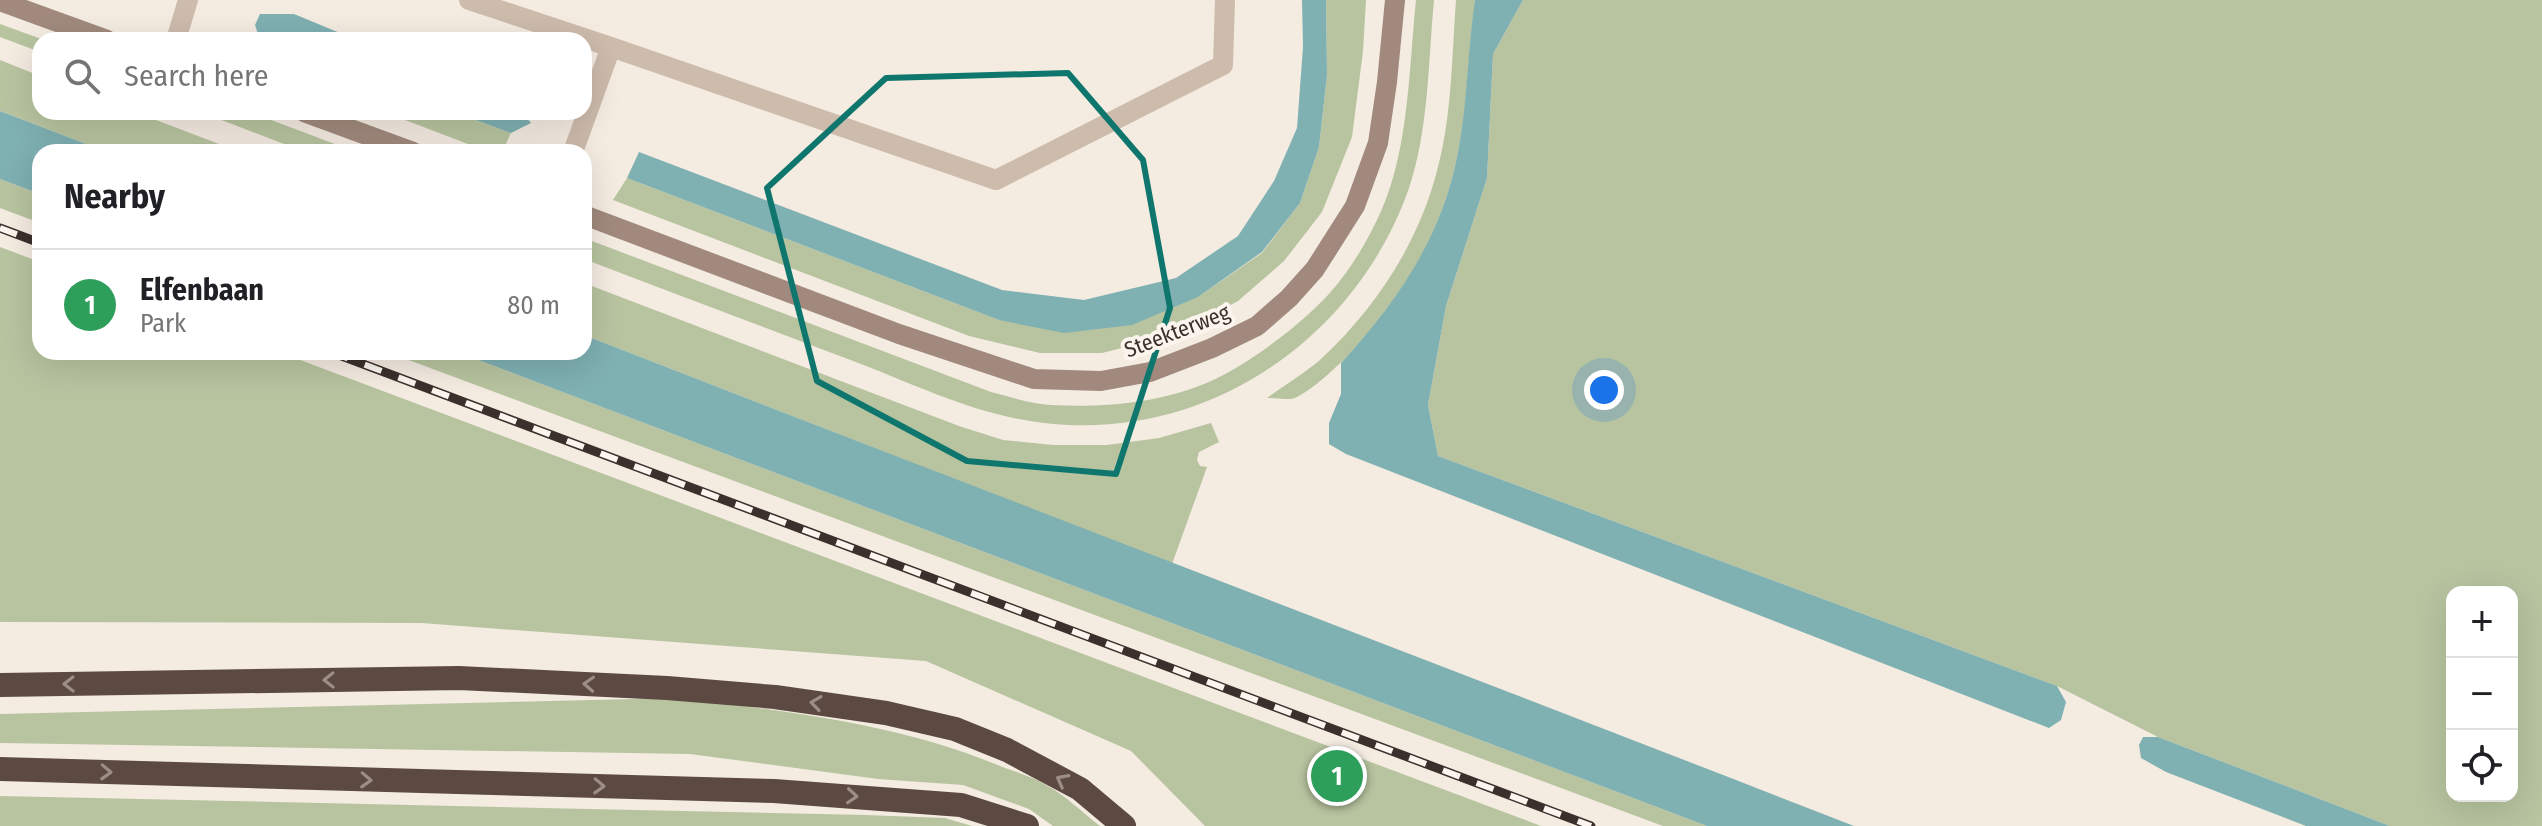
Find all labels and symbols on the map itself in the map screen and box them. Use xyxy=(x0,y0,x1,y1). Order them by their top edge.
street label: Steekterweg xyxy=(1120,298,1234,363)
your location xyxy=(1584,370,1624,410)
one-way arrow xyxy=(322,672,335,689)
one-way arrow xyxy=(62,675,75,693)
one-way arrow xyxy=(582,676,595,693)
one-way arrow xyxy=(809,695,823,712)
pin: 1 xyxy=(1311,746,1363,806)
one-way arrow xyxy=(100,764,113,781)
one-way arrow xyxy=(360,771,373,788)
one-way arrow xyxy=(1055,774,1070,789)
one-way arrow xyxy=(593,777,606,795)
one-way arrow xyxy=(846,787,859,804)

